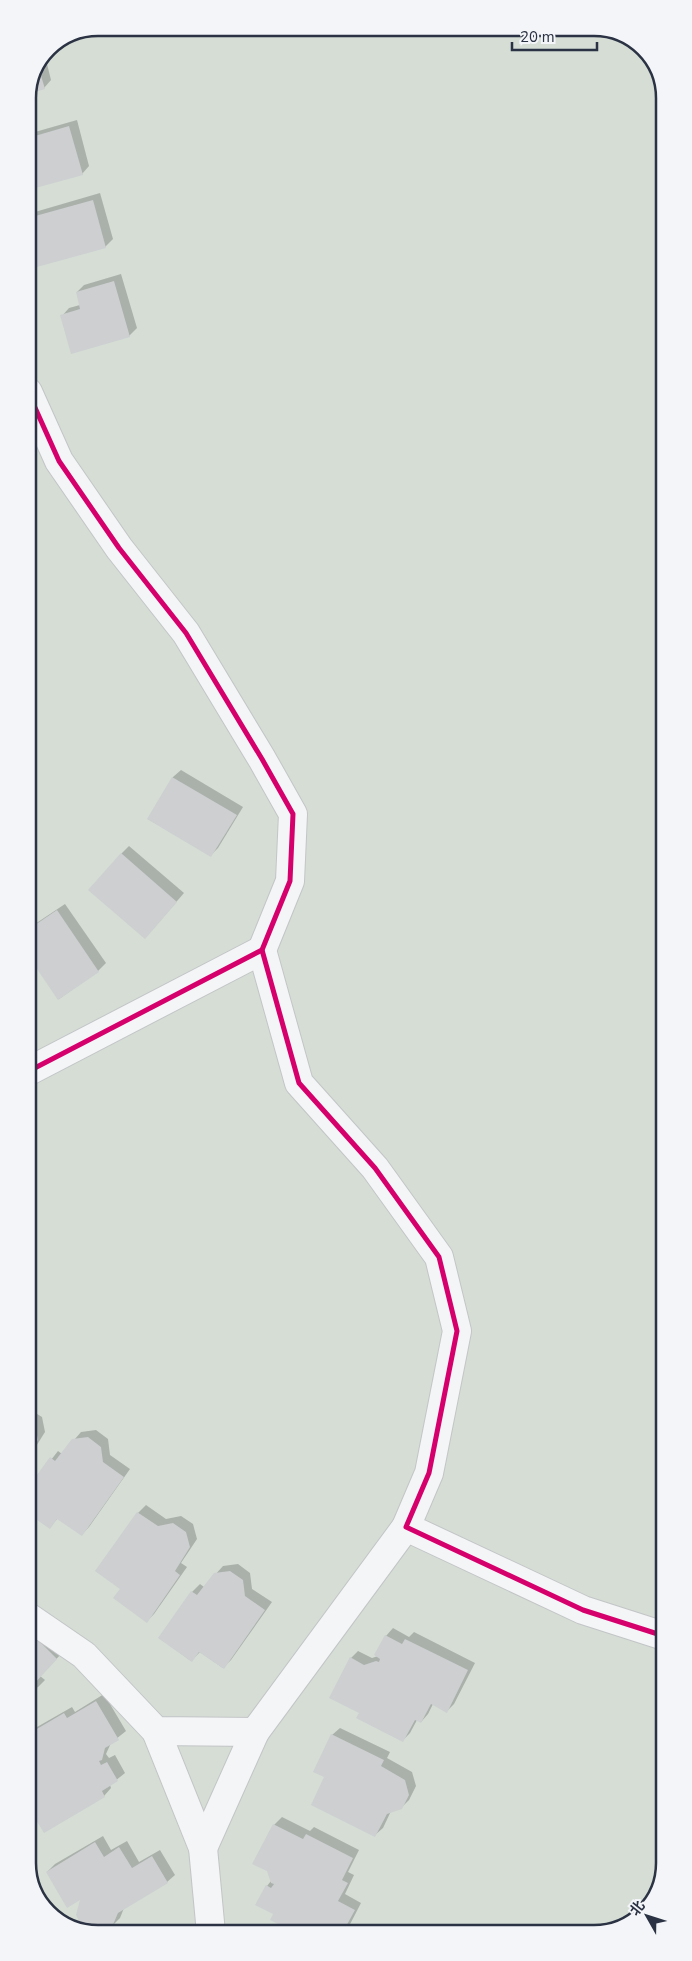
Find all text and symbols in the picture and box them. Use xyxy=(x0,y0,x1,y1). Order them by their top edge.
scale bar xyxy=(512,20,597,52)
text: 20 m xyxy=(520,27,555,47)
north arrow xyxy=(622,1891,672,1941)
text: 北 xyxy=(625,1897,649,1920)

